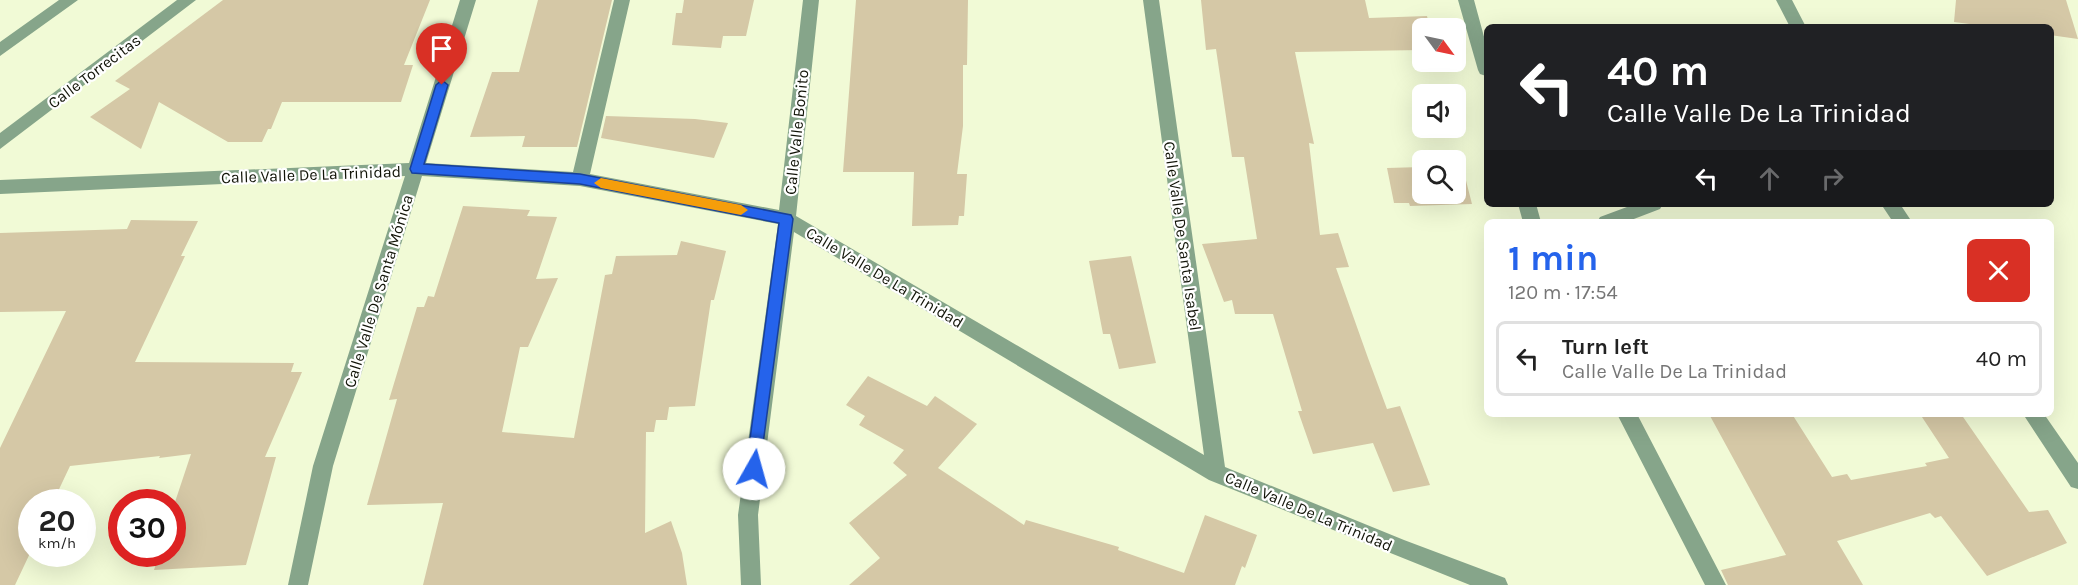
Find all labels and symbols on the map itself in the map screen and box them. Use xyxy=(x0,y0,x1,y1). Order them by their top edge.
north arrow xyxy=(1412,18,1466,72)
pin xyxy=(416,23,467,85)
street label: Calle Torrecitas xyxy=(44,30,144,112)
street label: Calle Valle Bonito xyxy=(780,69,813,196)
street label: Calle Valle De Santa Isabel xyxy=(1160,140,1205,332)
street label: Calle Valle De La Trinidad xyxy=(221,162,401,187)
street label: Calle Valle De Santa Mónica xyxy=(340,192,417,390)
street label: Calle Valle De La Trinidad xyxy=(803,223,967,332)
position arrow xyxy=(722,437,786,501)
street label: Calle Valle De La Trinidad xyxy=(1222,468,1395,555)
speed limit sign: 30 xyxy=(108,489,186,567)

